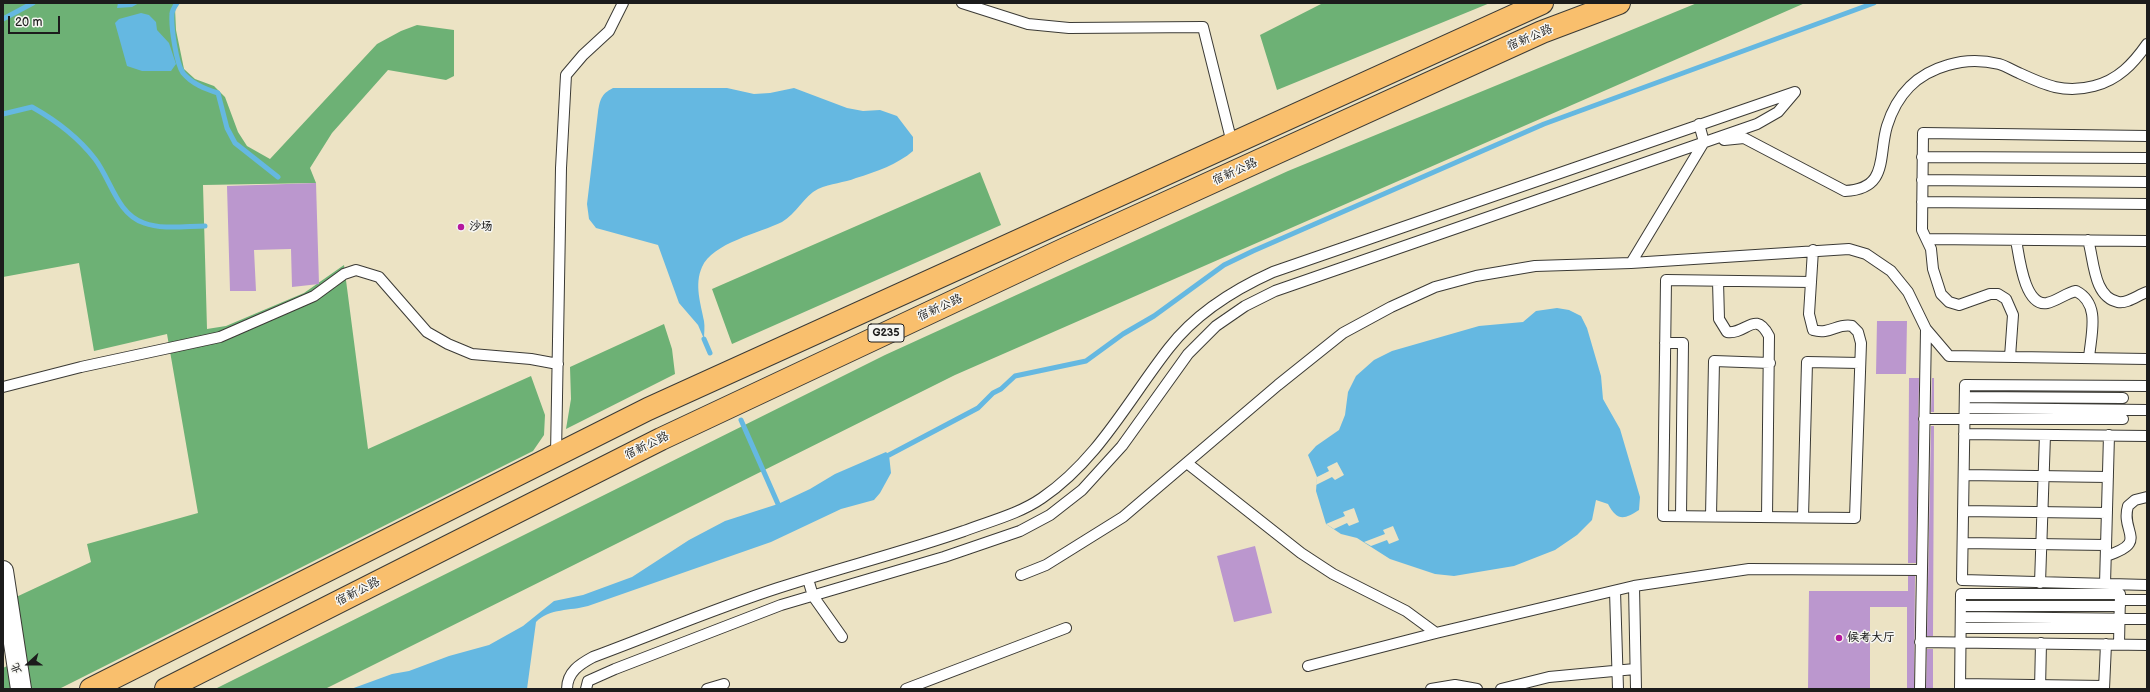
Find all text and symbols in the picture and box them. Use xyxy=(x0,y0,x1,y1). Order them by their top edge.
scale bar xyxy=(10,8,62,34)
text: 20 m xyxy=(15,15,42,30)
street label: 宿新公路 xyxy=(1505,22,1555,54)
street label: 宿新公路 xyxy=(1210,155,1260,189)
place label: 沙场 xyxy=(469,220,493,234)
marker: 沙场 xyxy=(456,222,466,232)
street label: 宿新公路 xyxy=(915,291,965,325)
road number: G235 xyxy=(868,324,904,342)
street label: 宿新公路 xyxy=(622,429,672,463)
street label: 宿新公路 xyxy=(333,575,383,609)
place label: 候考大厅 xyxy=(1847,631,1895,645)
marker: 候考大厅 xyxy=(1834,633,1844,643)
north arrow xyxy=(8,644,48,684)
text: 北 xyxy=(8,661,24,676)

